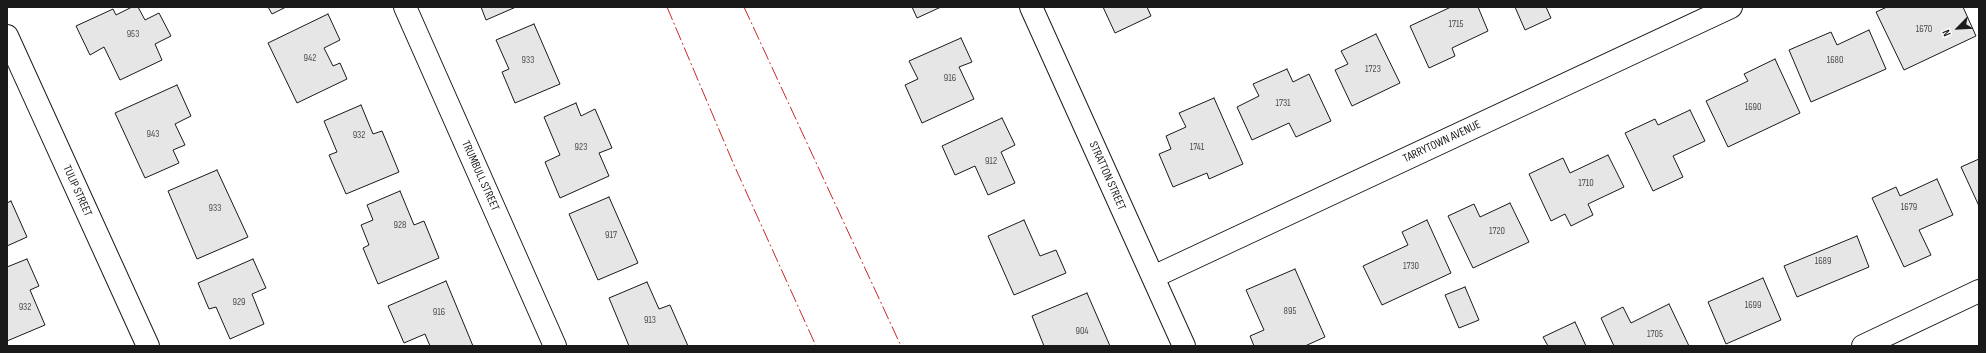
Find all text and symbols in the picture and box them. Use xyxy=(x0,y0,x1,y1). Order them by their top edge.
north arrow xyxy=(1938,8,1978,48)
house number: 1715 xyxy=(1448,18,1464,30)
house number: 1670 xyxy=(1916,23,1932,35)
house number: 953 xyxy=(127,28,139,40)
text: N xyxy=(1939,28,1954,38)
house number: 942 xyxy=(304,52,316,64)
house number: 933 xyxy=(522,54,534,66)
house number: 1680 xyxy=(1827,54,1843,66)
house number: 1723 xyxy=(1365,63,1381,75)
house number: 916 xyxy=(944,72,956,84)
house number: 1731 xyxy=(1275,97,1291,109)
house number: 1690 xyxy=(1745,101,1761,113)
street label: TARRYTOWN AVENUE xyxy=(1401,118,1483,166)
house number: 943 xyxy=(147,128,159,140)
house number: 932 xyxy=(353,129,365,141)
street label: TRUMBULL STREET xyxy=(458,139,502,213)
street label: STRATTON STREET xyxy=(1085,139,1129,213)
house number: 923 xyxy=(575,141,587,153)
house number: 1741 xyxy=(1190,141,1204,153)
house number: 912 xyxy=(985,155,997,167)
street label: TULIP STREET xyxy=(59,163,95,219)
house number: 1710 xyxy=(1578,177,1594,189)
house number: 1679 xyxy=(1901,201,1917,213)
house number: 933 xyxy=(209,202,221,214)
house number: 928 xyxy=(394,219,406,231)
house number: 1720 xyxy=(1489,225,1505,237)
house number: 917 xyxy=(605,229,617,241)
house number: 1689 xyxy=(1815,255,1831,267)
house number: 1730 xyxy=(1403,260,1419,272)
house number: 929 xyxy=(233,296,245,308)
house number: 1699 xyxy=(1745,299,1761,311)
house number: 932 xyxy=(19,301,31,313)
house number: 895 xyxy=(1284,305,1296,317)
house number: 916 xyxy=(433,306,445,318)
house number: 913 xyxy=(644,314,656,326)
house number: 904 xyxy=(1075,325,1089,337)
house number: 1705 xyxy=(1647,328,1663,340)

